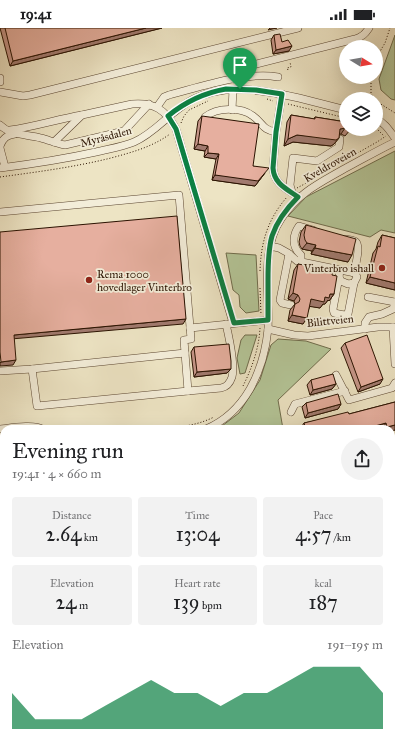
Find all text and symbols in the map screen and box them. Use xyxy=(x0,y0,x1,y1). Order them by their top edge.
text: 19:41 xyxy=(20,5,52,23)
north arrow xyxy=(339,40,383,84)
map controls xyxy=(339,40,383,136)
pin xyxy=(223,48,257,89)
icon: arrive xyxy=(229,54,251,76)
button: layers xyxy=(339,92,383,136)
street label: Myråsdalen xyxy=(79,124,133,150)
street label: Kveldroveien xyxy=(301,145,359,185)
place label: Vinterbro ishall xyxy=(303,262,374,275)
marker: Vinterbro ishall xyxy=(377,263,387,273)
place label: Rema 1000 hovedlager Vinterbro xyxy=(97,268,192,294)
marker: Rema 1000 hovedlager Vinterbro xyxy=(84,275,94,285)
street label: Bilittveien xyxy=(306,312,354,330)
text: Evening run xyxy=(12,437,124,464)
button: share xyxy=(341,438,383,480)
text: 19:41 · 4 × 660 m xyxy=(12,466,102,482)
text: Distance xyxy=(52,509,92,522)
text: Time xyxy=(185,509,210,522)
text: Pace xyxy=(313,509,333,522)
text: 2.64 xyxy=(46,522,81,546)
text: 13:04 xyxy=(176,522,219,546)
text: 4:57 xyxy=(295,522,331,546)
text: km xyxy=(81,531,98,544)
text: /km xyxy=(331,531,351,544)
text: Elevation xyxy=(50,577,94,590)
text: Heart rate xyxy=(174,577,221,590)
text: kcal xyxy=(315,577,332,590)
text: 24 xyxy=(56,590,77,614)
text: 139 xyxy=(173,590,200,614)
text: 187 xyxy=(309,590,338,614)
text: m xyxy=(77,599,88,612)
text: bpm xyxy=(200,599,222,612)
text: Elevation xyxy=(12,637,64,653)
text: 191–195 m xyxy=(327,637,383,653)

